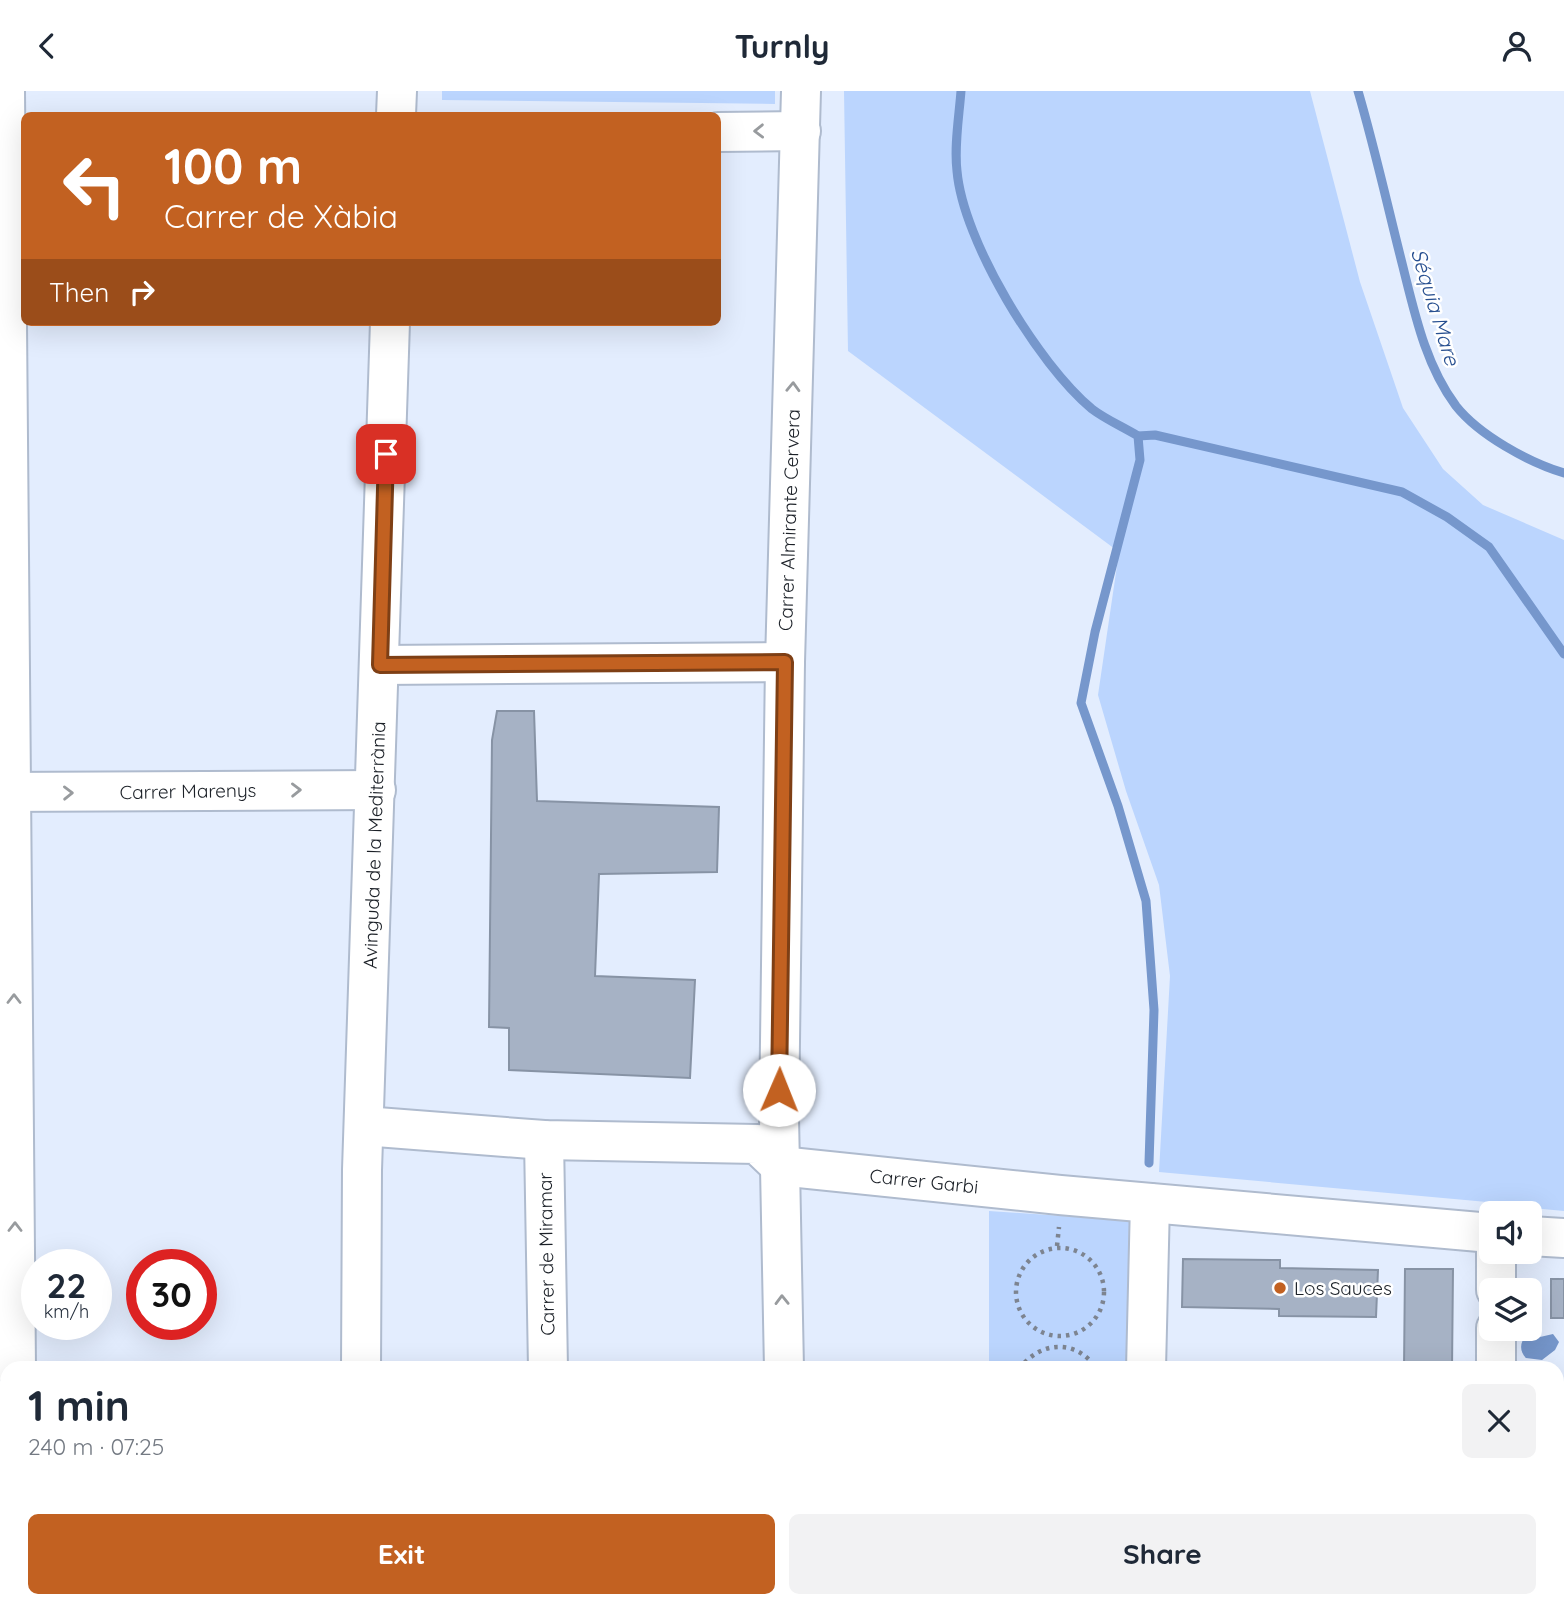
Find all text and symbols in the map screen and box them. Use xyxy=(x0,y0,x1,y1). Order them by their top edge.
text: Turnly xyxy=(735,26,829,66)
icon: back xyxy=(28,27,66,65)
icon: person xyxy=(1498,27,1536,65)
one-way arrow xyxy=(753,124,764,139)
text: 100 m xyxy=(164,135,302,196)
icon: left xyxy=(49,140,140,231)
text: Carrer de Xàbia xyxy=(164,196,398,236)
water label: Séquia Mare xyxy=(1406,245,1466,369)
icon: right xyxy=(123,273,161,311)
text: Then xyxy=(49,276,109,309)
one-way arrow xyxy=(786,381,801,392)
street label: Carrer Almirante Cervera xyxy=(773,409,805,631)
pin xyxy=(356,424,416,484)
icon: arrive xyxy=(367,435,405,473)
street label: Avinguda de la Mediterrània xyxy=(358,721,390,969)
street label: Carrer Marenys xyxy=(119,778,257,804)
one-way arrow xyxy=(291,782,301,798)
one-way arrow xyxy=(63,785,74,800)
one-way arrow xyxy=(6,994,22,1004)
position arrow xyxy=(742,1053,816,1127)
street label: Carrer Garbi xyxy=(868,1163,980,1199)
street label: Carrer de Miramar xyxy=(533,1171,559,1336)
map controls xyxy=(1479,1201,1542,1341)
button: sound xyxy=(1479,1201,1542,1264)
one-way arrow xyxy=(7,1221,23,1232)
speed limit sign: 30 xyxy=(126,1249,217,1340)
text: 22 xyxy=(47,1263,86,1307)
place label: Los Sauces xyxy=(1294,1276,1392,1300)
button: layers xyxy=(1479,1278,1542,1341)
marker: Los Sauces xyxy=(1272,1280,1288,1296)
one-way arrow xyxy=(775,1295,790,1306)
text: km/h xyxy=(44,1300,89,1323)
text: 1 min xyxy=(28,1379,130,1432)
button: close xyxy=(1462,1384,1536,1458)
text: 240 m · 07:25 xyxy=(28,1432,164,1461)
button: Exit xyxy=(28,1514,775,1594)
button: Share xyxy=(789,1514,1536,1594)

